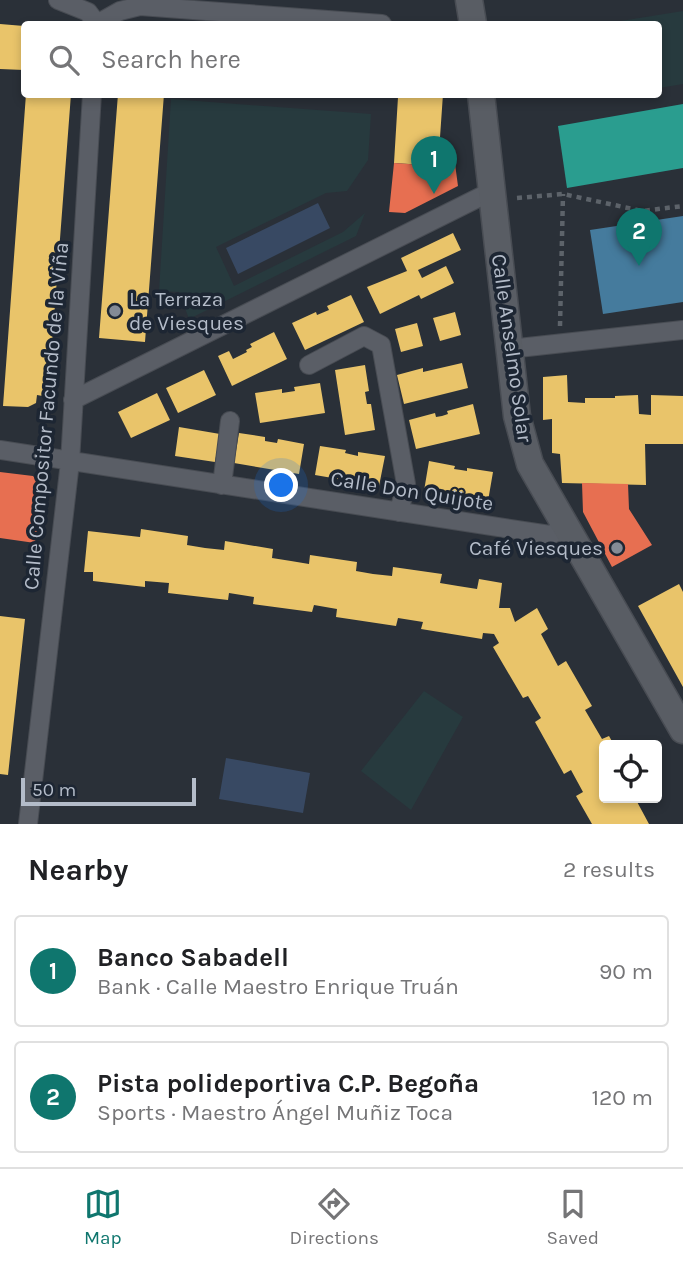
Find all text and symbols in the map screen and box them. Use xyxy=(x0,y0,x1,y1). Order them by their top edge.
search box xyxy=(21,21,662,98)
icon: search xyxy=(45,41,83,79)
text: Search here xyxy=(101,44,241,75)
pin: 1 xyxy=(411,136,457,194)
pin: 2 xyxy=(616,208,662,266)
street label: Calle Compositor Facundo de la Viña xyxy=(19,241,73,591)
street label: Calle Anselmo Solar xyxy=(487,252,537,444)
place label: La Terraza de Viesques xyxy=(129,287,244,335)
marker: La Terraza de Viesques xyxy=(107,303,123,319)
street label: Calle Don Quijote xyxy=(329,466,495,516)
your location xyxy=(264,468,298,502)
place label: Café Viesques xyxy=(469,536,603,560)
marker: Café Viesques xyxy=(609,540,625,556)
map controls xyxy=(599,740,662,803)
button: locate xyxy=(599,740,662,803)
scale bar xyxy=(21,775,196,807)
text: 50 m xyxy=(32,779,76,801)
text: Nearby xyxy=(28,852,128,888)
text: 2 results xyxy=(563,856,655,883)
text: Banco Sabadell xyxy=(97,942,289,973)
text: 1 xyxy=(49,958,57,985)
text: 90 m xyxy=(599,958,653,985)
text: Bank · Calle Maestro Enrique Truán xyxy=(97,973,459,1000)
text: Pista polideportiva C.P. Begoña xyxy=(97,1068,479,1099)
text: 2 xyxy=(46,1084,60,1111)
text: 120 m xyxy=(591,1084,653,1111)
text: Sports · Maestro Ángel Muñiz Toca xyxy=(97,1099,453,1126)
tab: Map xyxy=(84,1185,122,1249)
tab: Directions xyxy=(290,1185,379,1249)
tab: Saved xyxy=(547,1185,599,1249)

